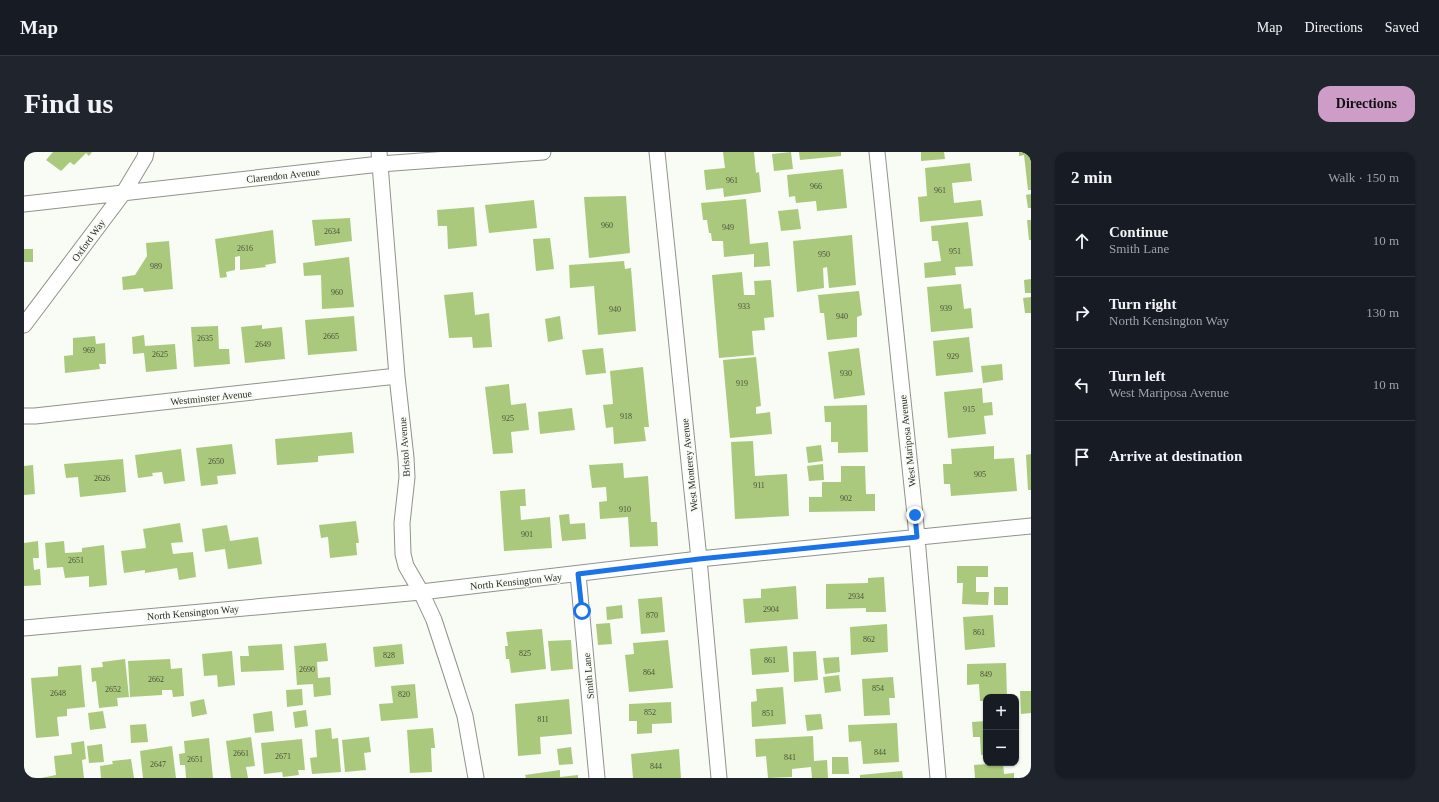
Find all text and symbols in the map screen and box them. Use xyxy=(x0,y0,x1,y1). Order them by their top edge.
text: Map xyxy=(20,17,58,38)
text: Map xyxy=(1257,20,1282,35)
text: Directions xyxy=(1304,20,1363,35)
text: Saved xyxy=(1385,20,1419,35)
button: Directions xyxy=(1318,86,1415,122)
text: Find us xyxy=(24,88,114,119)
street label: Clarendon Avenue xyxy=(246,166,321,185)
text: 2 min xyxy=(1071,168,1112,187)
text: Walk · 150 m xyxy=(1328,170,1399,185)
house number: 961 xyxy=(726,176,738,185)
house number: 966 xyxy=(810,182,822,191)
house number: 961 xyxy=(934,186,946,195)
street label: Oxford Way xyxy=(69,217,107,263)
house number: 960 xyxy=(601,221,613,230)
house number: 949 xyxy=(722,223,734,232)
text: Continue xyxy=(1109,224,1168,240)
house number: 2634 xyxy=(324,227,340,236)
icon: ahead xyxy=(1071,230,1093,252)
text: 10 m xyxy=(1373,233,1399,248)
text: Smith Lane xyxy=(1109,241,1169,256)
house number: 2616 xyxy=(237,244,253,253)
house number: 951 xyxy=(949,247,961,256)
house number: 950 xyxy=(818,250,830,259)
house number: 989 xyxy=(150,262,162,271)
house number: 960 xyxy=(331,288,343,297)
text: Turn right xyxy=(1109,296,1176,312)
house number: 933 xyxy=(738,302,750,311)
icon: right xyxy=(1071,302,1093,324)
house number: 939 xyxy=(940,304,952,313)
house number: 940 xyxy=(609,305,621,314)
text: 130 m xyxy=(1366,305,1399,320)
house number: 940 xyxy=(836,312,848,321)
text: North Kensington Way xyxy=(1109,313,1229,328)
house number: 2665 xyxy=(323,332,339,341)
house number: 2635 xyxy=(197,334,213,343)
house number: 2649 xyxy=(255,340,271,349)
house number: 969 xyxy=(83,346,95,355)
house number: 2625 xyxy=(152,350,168,359)
house number: 929 xyxy=(947,352,959,361)
text: Turn left xyxy=(1109,368,1166,384)
house number: 930 xyxy=(840,369,852,378)
icon: left xyxy=(1071,374,1093,396)
text: 10 m xyxy=(1373,377,1399,392)
house number: 919 xyxy=(736,379,748,388)
text: West Mariposa Avenue xyxy=(1109,385,1229,400)
street label: Westminster Avenue xyxy=(170,388,253,407)
street label: West Mariposa Avenue xyxy=(897,394,918,487)
house number: 915 xyxy=(963,405,975,414)
house number: 918 xyxy=(620,412,632,421)
house number: 925 xyxy=(502,414,514,423)
street label: Bristol Avenue xyxy=(397,416,412,477)
street label: West Monterey Avenue xyxy=(679,417,700,512)
icon: arrive xyxy=(1071,446,1093,468)
text: Arrive at destination xyxy=(1109,448,1242,464)
house number: 2650 xyxy=(208,457,224,466)
house number: 905 xyxy=(974,470,986,479)
house number: 2626 xyxy=(94,474,110,483)
house number: 911 xyxy=(753,481,765,490)
house number: 902 xyxy=(840,494,852,503)
house number: 910 xyxy=(619,505,631,514)
route end xyxy=(906,506,924,524)
house number: 901 xyxy=(521,530,533,539)
house number: 2651 xyxy=(68,556,84,565)
street label: North Kensington Way xyxy=(470,571,563,592)
house number: 2934 xyxy=(848,592,864,601)
route start xyxy=(573,602,591,620)
street label: North Kensington Way xyxy=(147,603,240,622)
house number: 2904 xyxy=(763,605,779,614)
house number: 870 xyxy=(646,611,658,620)
house number: 861 xyxy=(973,628,985,637)
house number: 862 xyxy=(863,635,875,644)
house number: 825 xyxy=(519,649,531,658)
house number: 828 xyxy=(383,651,395,660)
street label: Smith Lane xyxy=(581,652,596,700)
house number: 861 xyxy=(764,656,776,665)
house number: 2690 xyxy=(299,665,315,674)
house number: 864 xyxy=(643,668,655,677)
house number: 849 xyxy=(980,670,992,679)
house number: 2662 xyxy=(148,675,164,684)
house number: 854 xyxy=(872,684,884,693)
house number: 2652 xyxy=(105,685,121,694)
house number: 2648 xyxy=(50,689,66,698)
house number: 820 xyxy=(398,690,410,699)
map controls xyxy=(983,694,1019,766)
button: + xyxy=(983,694,1019,730)
house number: 852 xyxy=(644,708,656,717)
house number: 851 xyxy=(762,709,774,718)
house number: 811 xyxy=(537,715,549,724)
button: − xyxy=(983,730,1019,766)
house number: 844 xyxy=(874,748,886,757)
house number: 2661 xyxy=(233,749,249,758)
house number: 2671 xyxy=(275,752,291,761)
house number: 841 xyxy=(784,753,796,762)
house number: 2651 xyxy=(187,755,203,764)
house number: 2647 xyxy=(150,760,166,769)
house number: 844 xyxy=(650,762,662,771)

